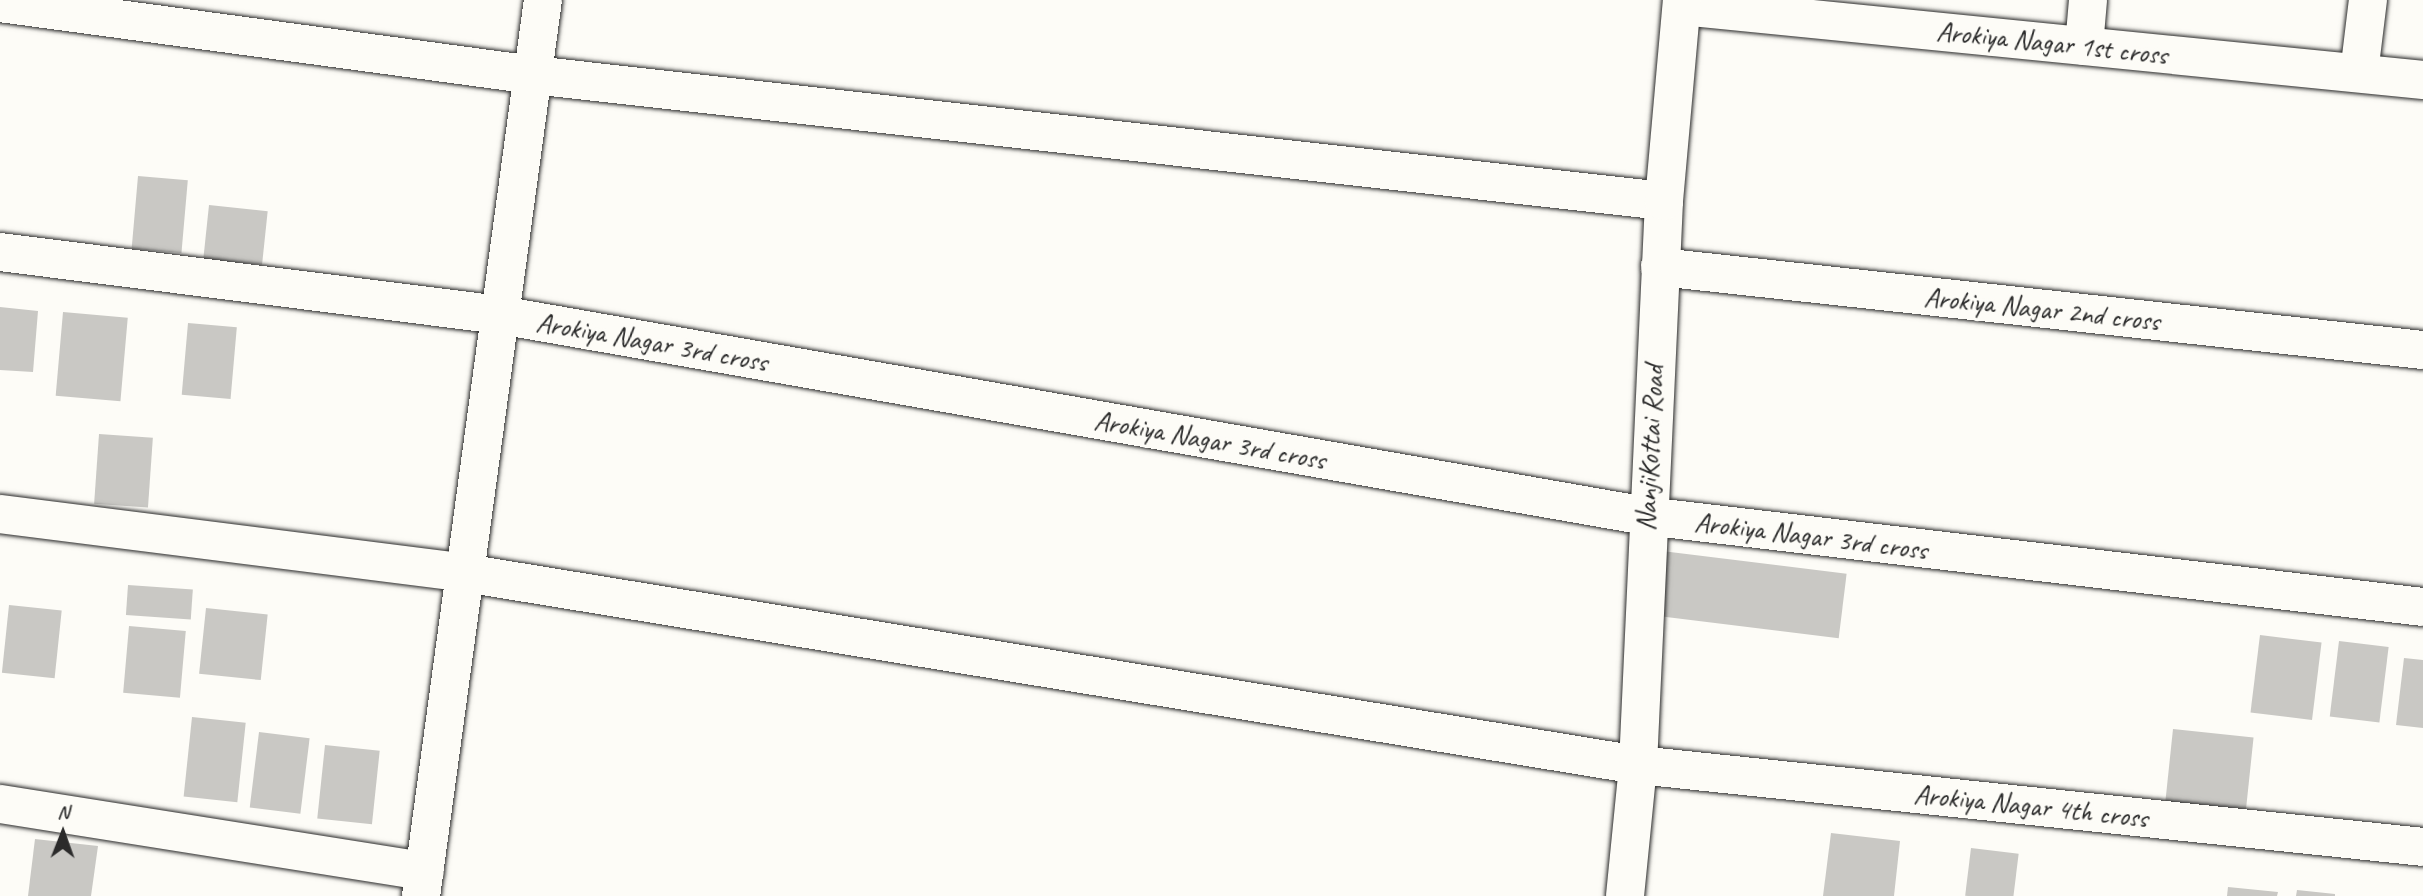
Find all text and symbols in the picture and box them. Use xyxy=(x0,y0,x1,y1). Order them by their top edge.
street label: Arokiya Nagar 1st cross xyxy=(1935,14,2169,72)
street label: Arokiya Nagar 2nd cross xyxy=(1923,280,2161,338)
street label: Arokiya Nagar 3rd cross xyxy=(534,305,770,379)
street label: NanjiKottai Road xyxy=(1629,365,1671,531)
street label: Arokiya Nagar 3rd cross xyxy=(1092,403,1328,477)
street label: Arokiya Nagar 3rd cross xyxy=(1693,505,1929,567)
street label: Arokiya Nagar 4th cross xyxy=(1913,777,2149,835)
north arrow xyxy=(28,798,98,868)
text: N xyxy=(57,800,69,824)

